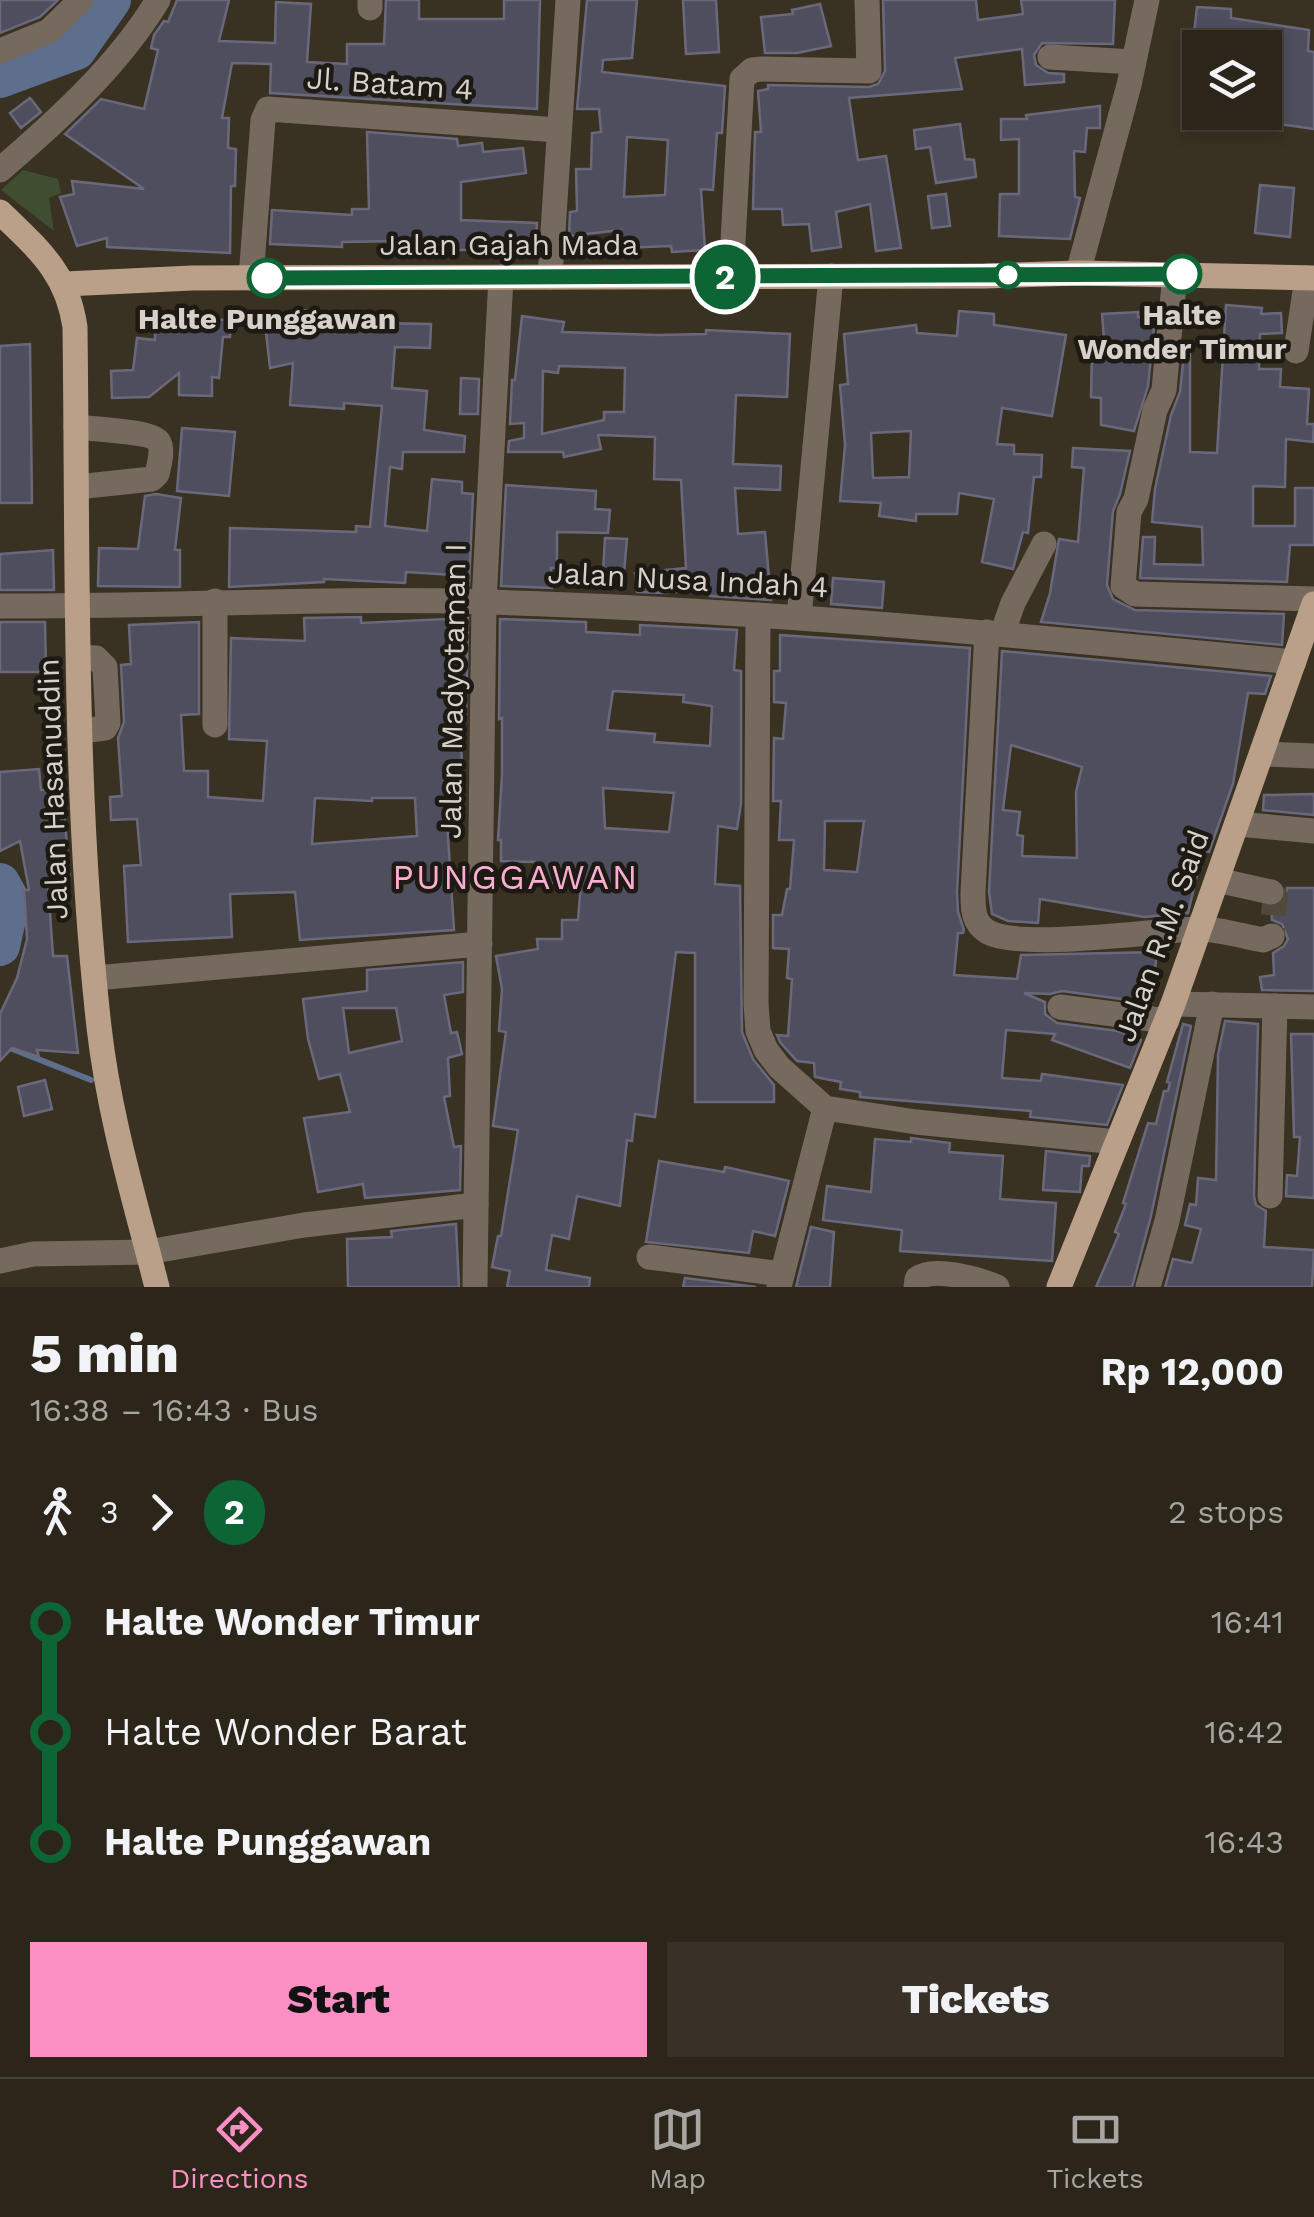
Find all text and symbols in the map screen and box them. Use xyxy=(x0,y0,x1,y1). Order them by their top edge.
map controls xyxy=(1182,30,1282,130)
button: layers xyxy=(1182,30,1282,130)
street label: Jl. Batam 4 xyxy=(306,60,474,107)
street label: Jalan Gajah Mada xyxy=(379,227,639,262)
line badge: 2 xyxy=(692,244,758,310)
marker: Halte Wonder Timur xyxy=(1163,255,1201,293)
text: 2 xyxy=(715,256,735,298)
marker: Halte Punggawan xyxy=(248,259,286,297)
unlabelled marker xyxy=(995,262,1021,288)
place label: Halte Wonder Timur xyxy=(1077,297,1287,366)
place label: Halte Punggawan xyxy=(138,301,396,336)
street label: Jalan Madyotaman I xyxy=(432,543,473,839)
street label: Jalan Nusa Indah 4 xyxy=(547,555,829,604)
street label: Jalan Hasanuddin xyxy=(30,658,75,920)
street label: Jalan R.M. Said xyxy=(1107,825,1216,1047)
district label: PUNGGAWAN xyxy=(392,856,640,898)
text: 5 min xyxy=(30,1321,179,1385)
text: Rp 12,000 xyxy=(1100,1350,1284,1394)
text: 16:38 – 16:43 · Bus xyxy=(30,1391,318,1429)
icon: walk xyxy=(30,1485,85,1540)
icon: forward xyxy=(134,1485,189,1540)
text: 2 xyxy=(224,1491,245,1533)
text: 3 xyxy=(100,1493,119,1531)
text: 2 stops xyxy=(1168,1493,1284,1531)
text: Halte Wonder Timur xyxy=(104,1600,480,1644)
text: 16:41 xyxy=(1211,1603,1284,1641)
text: Halte Wonder Barat xyxy=(104,1710,467,1754)
text: 16:42 xyxy=(1204,1713,1284,1751)
text: Halte Punggawan xyxy=(104,1820,431,1864)
text: 16:43 xyxy=(1204,1823,1284,1861)
button: Start xyxy=(30,1942,647,2057)
button: Tickets xyxy=(667,1942,1284,2057)
tab: Directions xyxy=(170,2102,309,2195)
tab: Map xyxy=(649,2102,706,2195)
tab: Tickets xyxy=(1047,2102,1144,2195)

